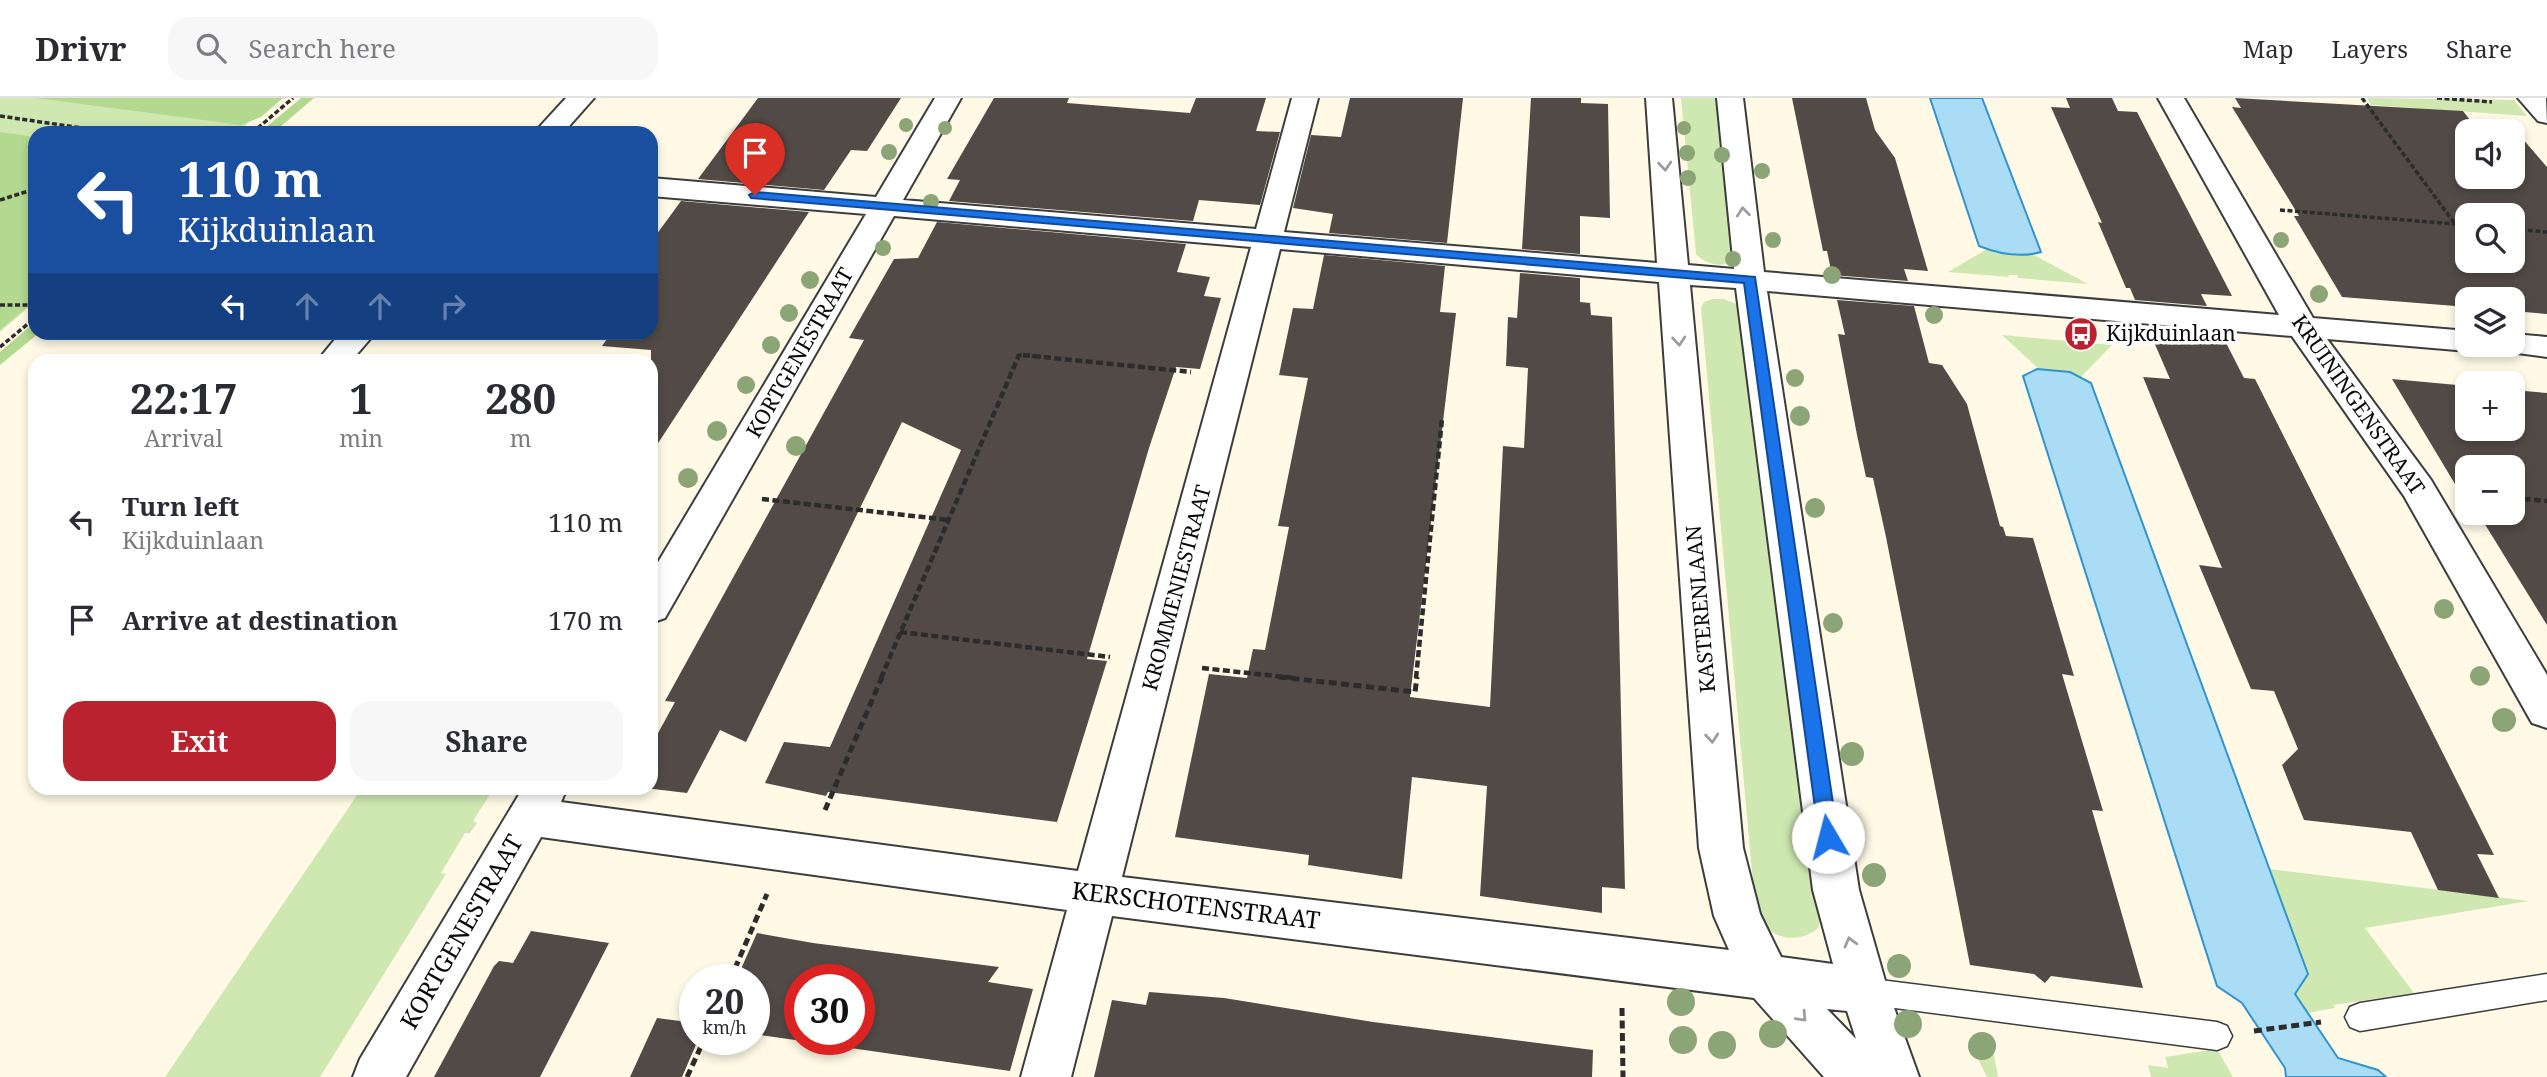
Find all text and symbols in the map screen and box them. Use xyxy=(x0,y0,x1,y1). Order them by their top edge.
search box xyxy=(168,17,658,80)
text: Drivr xyxy=(35,26,126,71)
icon: search xyxy=(192,29,230,67)
text: Search here xyxy=(248,30,396,66)
text: Map xyxy=(2243,32,2294,65)
text: Layers xyxy=(2332,32,2408,65)
text: Share xyxy=(2446,32,2512,65)
map controls xyxy=(2455,119,2525,525)
button: sound xyxy=(2455,119,2525,189)
pin xyxy=(725,123,785,195)
icon: arrive xyxy=(736,134,774,172)
text: 110 m xyxy=(178,145,322,211)
icon: left xyxy=(63,154,154,245)
one-way arrow xyxy=(1657,161,1672,172)
button: search xyxy=(2455,203,2525,273)
one-way arrow xyxy=(1735,206,1750,218)
text: Kijkduinlaan xyxy=(178,208,376,251)
street label: KORTGENESTRAAT xyxy=(739,262,859,443)
icon: left xyxy=(215,287,253,325)
icon: ahead xyxy=(288,287,326,325)
icon: ahead xyxy=(361,287,399,325)
icon: right xyxy=(434,287,472,325)
button: layers xyxy=(2455,287,2525,357)
street label: KRUININGENSTRAAT xyxy=(2286,309,2432,500)
bus stop icon: Kijkduinlaan xyxy=(2062,315,2100,353)
place label: Kijkduinlaan xyxy=(2106,319,2236,347)
one-way arrow xyxy=(1671,335,1686,346)
text: 22:17 xyxy=(130,369,237,426)
text: 1 xyxy=(349,369,373,426)
text: 280 xyxy=(485,369,556,426)
button: + xyxy=(2455,371,2525,441)
text: Arrival xyxy=(144,422,223,454)
text: min xyxy=(339,422,383,454)
text: m xyxy=(510,422,531,454)
button: − xyxy=(2455,455,2525,525)
street label: KROMMENIESTRAAT xyxy=(1135,482,1217,694)
text: Turn left xyxy=(122,488,239,524)
icon: left xyxy=(63,503,101,541)
text: 110 m xyxy=(548,504,623,540)
text: Kijkduinlaan xyxy=(122,524,264,556)
street label: KASTERENLAAN xyxy=(1679,524,1721,694)
icon: arrive xyxy=(63,601,101,639)
text: Arrive at destination xyxy=(122,602,398,638)
text: 170 m xyxy=(548,602,623,638)
button: Exit xyxy=(63,701,336,781)
button: Share xyxy=(350,701,623,781)
one-way arrow xyxy=(1704,733,1719,744)
position arrow xyxy=(1791,800,1865,874)
street label: KORTGENESTRAAT xyxy=(392,828,530,1034)
street label: KERSCHOTENSTRAAT xyxy=(1070,873,1322,936)
one-way arrow xyxy=(1844,936,1859,948)
speed limit sign: 30 xyxy=(784,964,875,1055)
text: 20 xyxy=(705,977,744,1024)
one-way arrow xyxy=(1794,1008,1806,1021)
text: km/h xyxy=(702,1015,747,1039)

